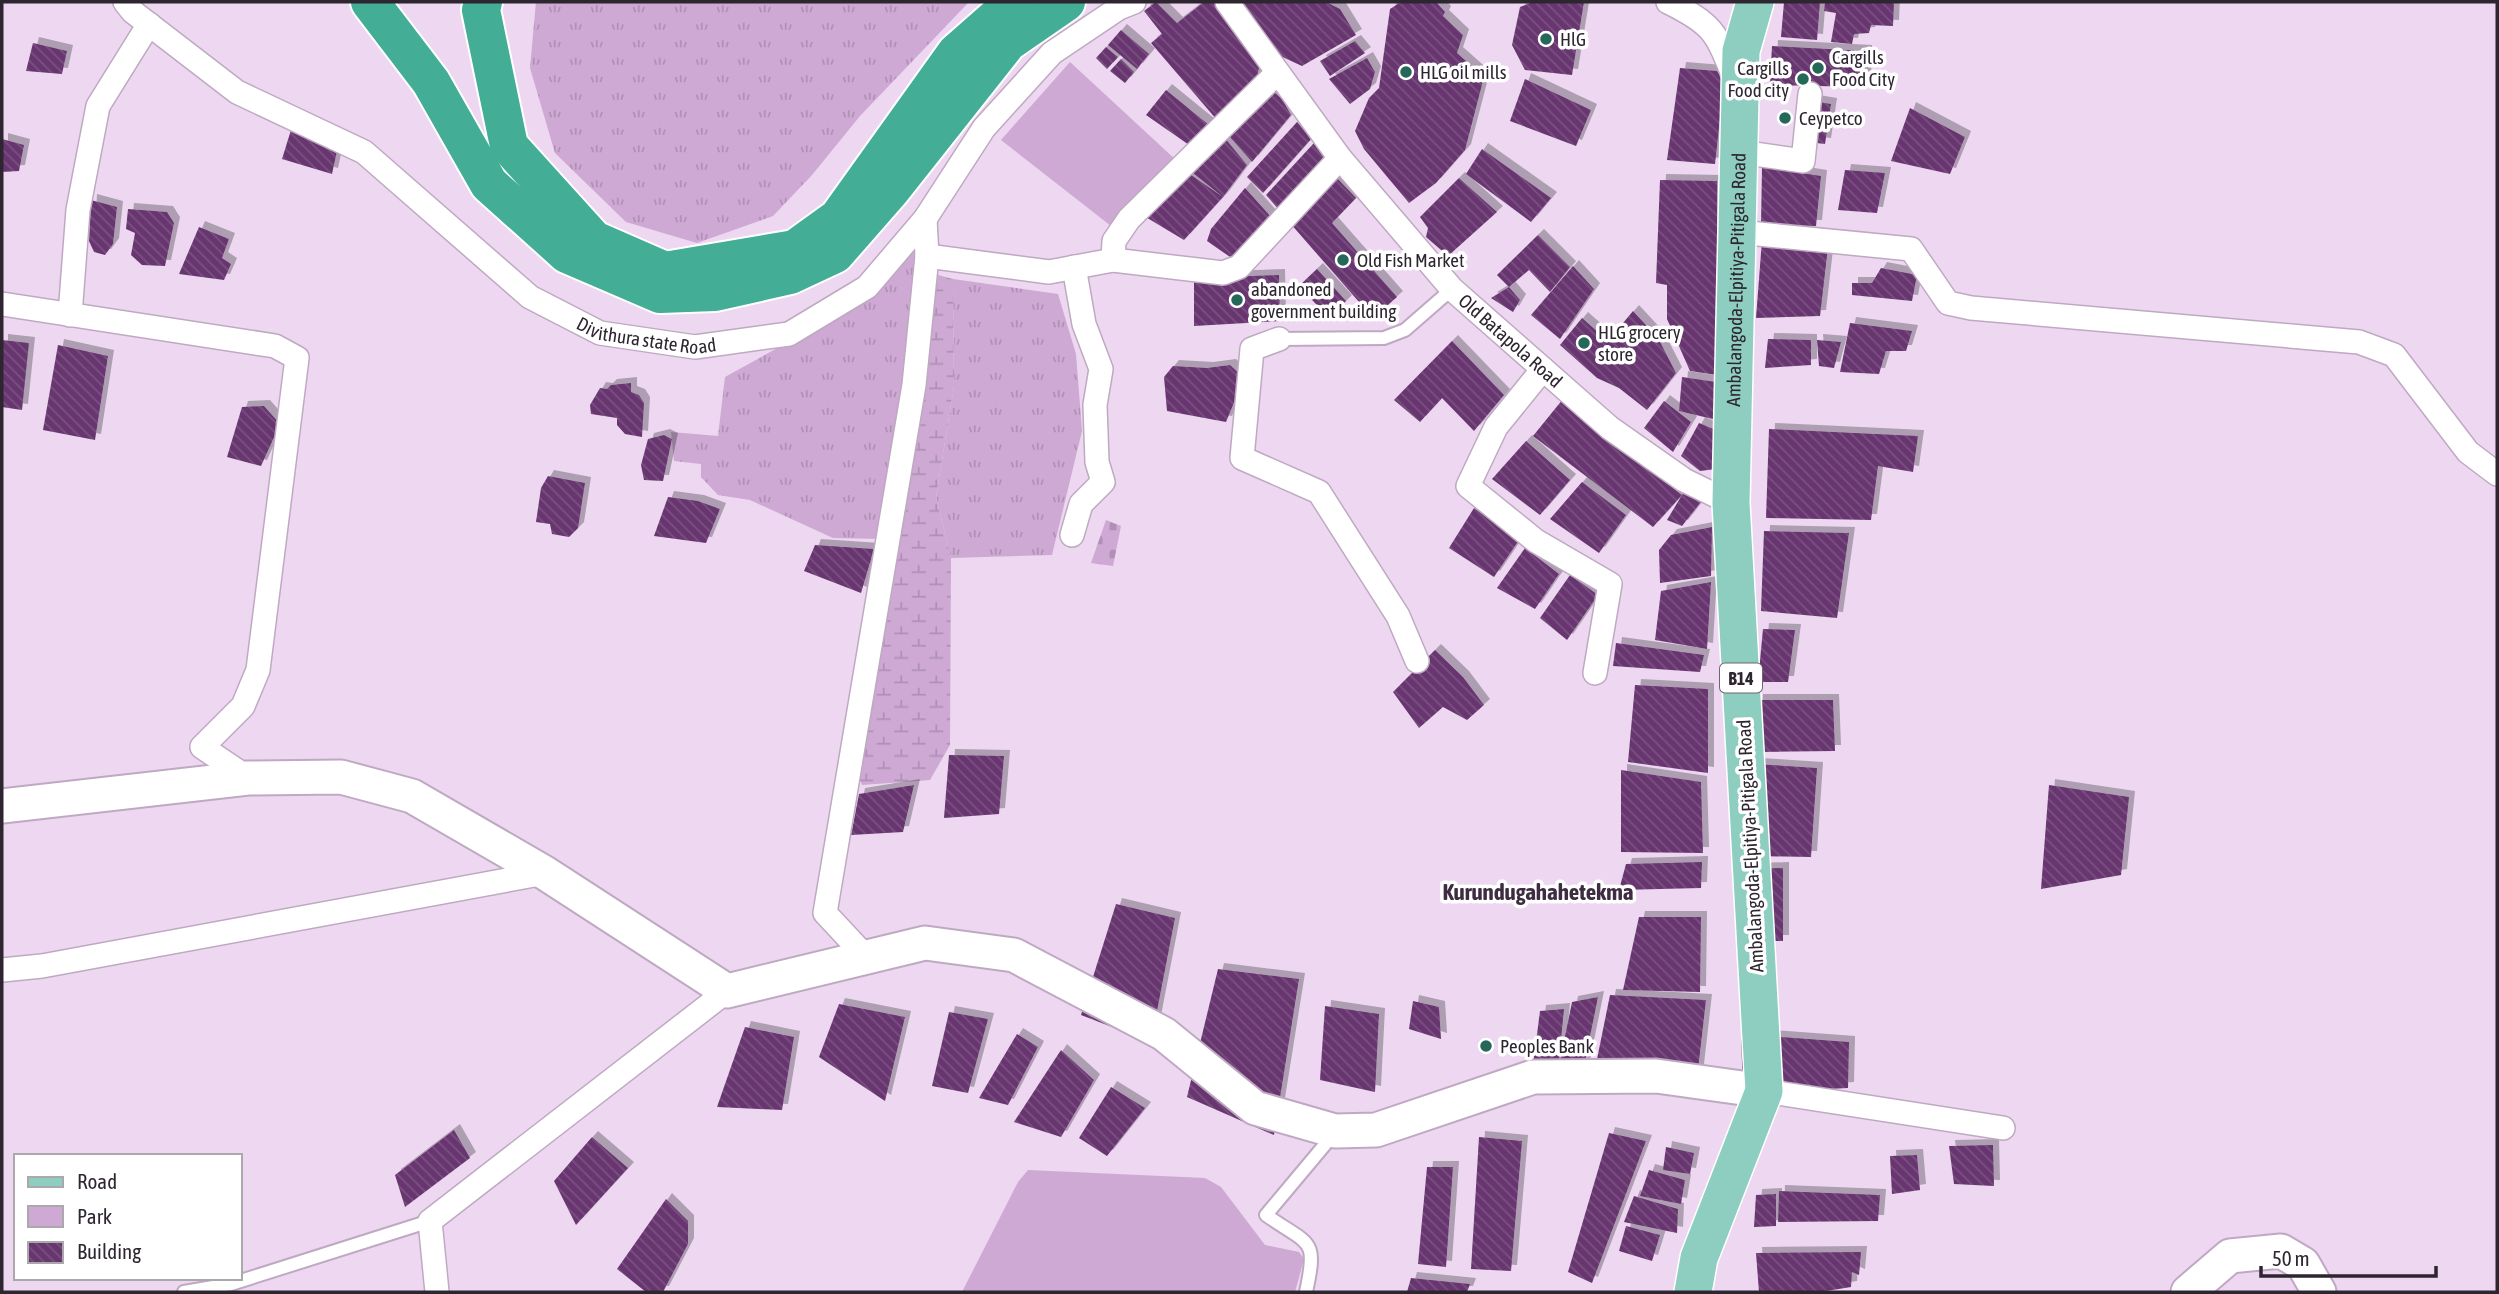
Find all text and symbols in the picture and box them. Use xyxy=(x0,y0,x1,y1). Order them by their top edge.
place label: HlG xyxy=(1560,28,1586,50)
marker: HlG xyxy=(1538,31,1554,47)
place label: Cargills Food City xyxy=(1832,46,1895,90)
place label: Cargills Food city xyxy=(1728,57,1789,101)
marker: Cargills Food City xyxy=(1810,60,1826,76)
place label: HLG oil mills xyxy=(1420,61,1507,83)
marker: HLG oil mills xyxy=(1398,64,1414,80)
marker: Cargills Food city xyxy=(1795,71,1811,87)
place label: Ceypetco xyxy=(1799,107,1863,129)
marker: Ceypetco xyxy=(1777,110,1793,126)
street label: Ambalangoda-Elpitiya-Pitigala Road xyxy=(1722,153,1750,407)
place label: Old Fish Market xyxy=(1357,249,1464,271)
marker: Old Fish Market xyxy=(1335,252,1351,268)
place label: abandoned government building xyxy=(1251,278,1397,322)
street label: Old Batapola Road xyxy=(1454,289,1567,392)
marker: abandoned government building xyxy=(1229,292,1245,308)
street label: Divithura state Road xyxy=(573,312,718,358)
place label: HLG grocery store xyxy=(1598,321,1681,365)
marker: HLG grocery store xyxy=(1576,335,1592,351)
road number: B14 xyxy=(1720,664,1762,692)
street label: Ambalangoda-Elpitiya-Pitigala Road xyxy=(1732,719,1768,973)
district label: Kurundugahahetekma xyxy=(1443,879,1634,905)
place label: Peoples Bank xyxy=(1500,1035,1594,1057)
marker: Peoples Bank xyxy=(1478,1038,1494,1054)
legend xyxy=(14,1154,242,1280)
text: Road xyxy=(77,1169,117,1193)
text: Park xyxy=(77,1204,112,1228)
scale bar xyxy=(2261,1234,2436,1278)
text: Building xyxy=(77,1239,141,1263)
text: 50 m xyxy=(2272,1246,2310,1270)

